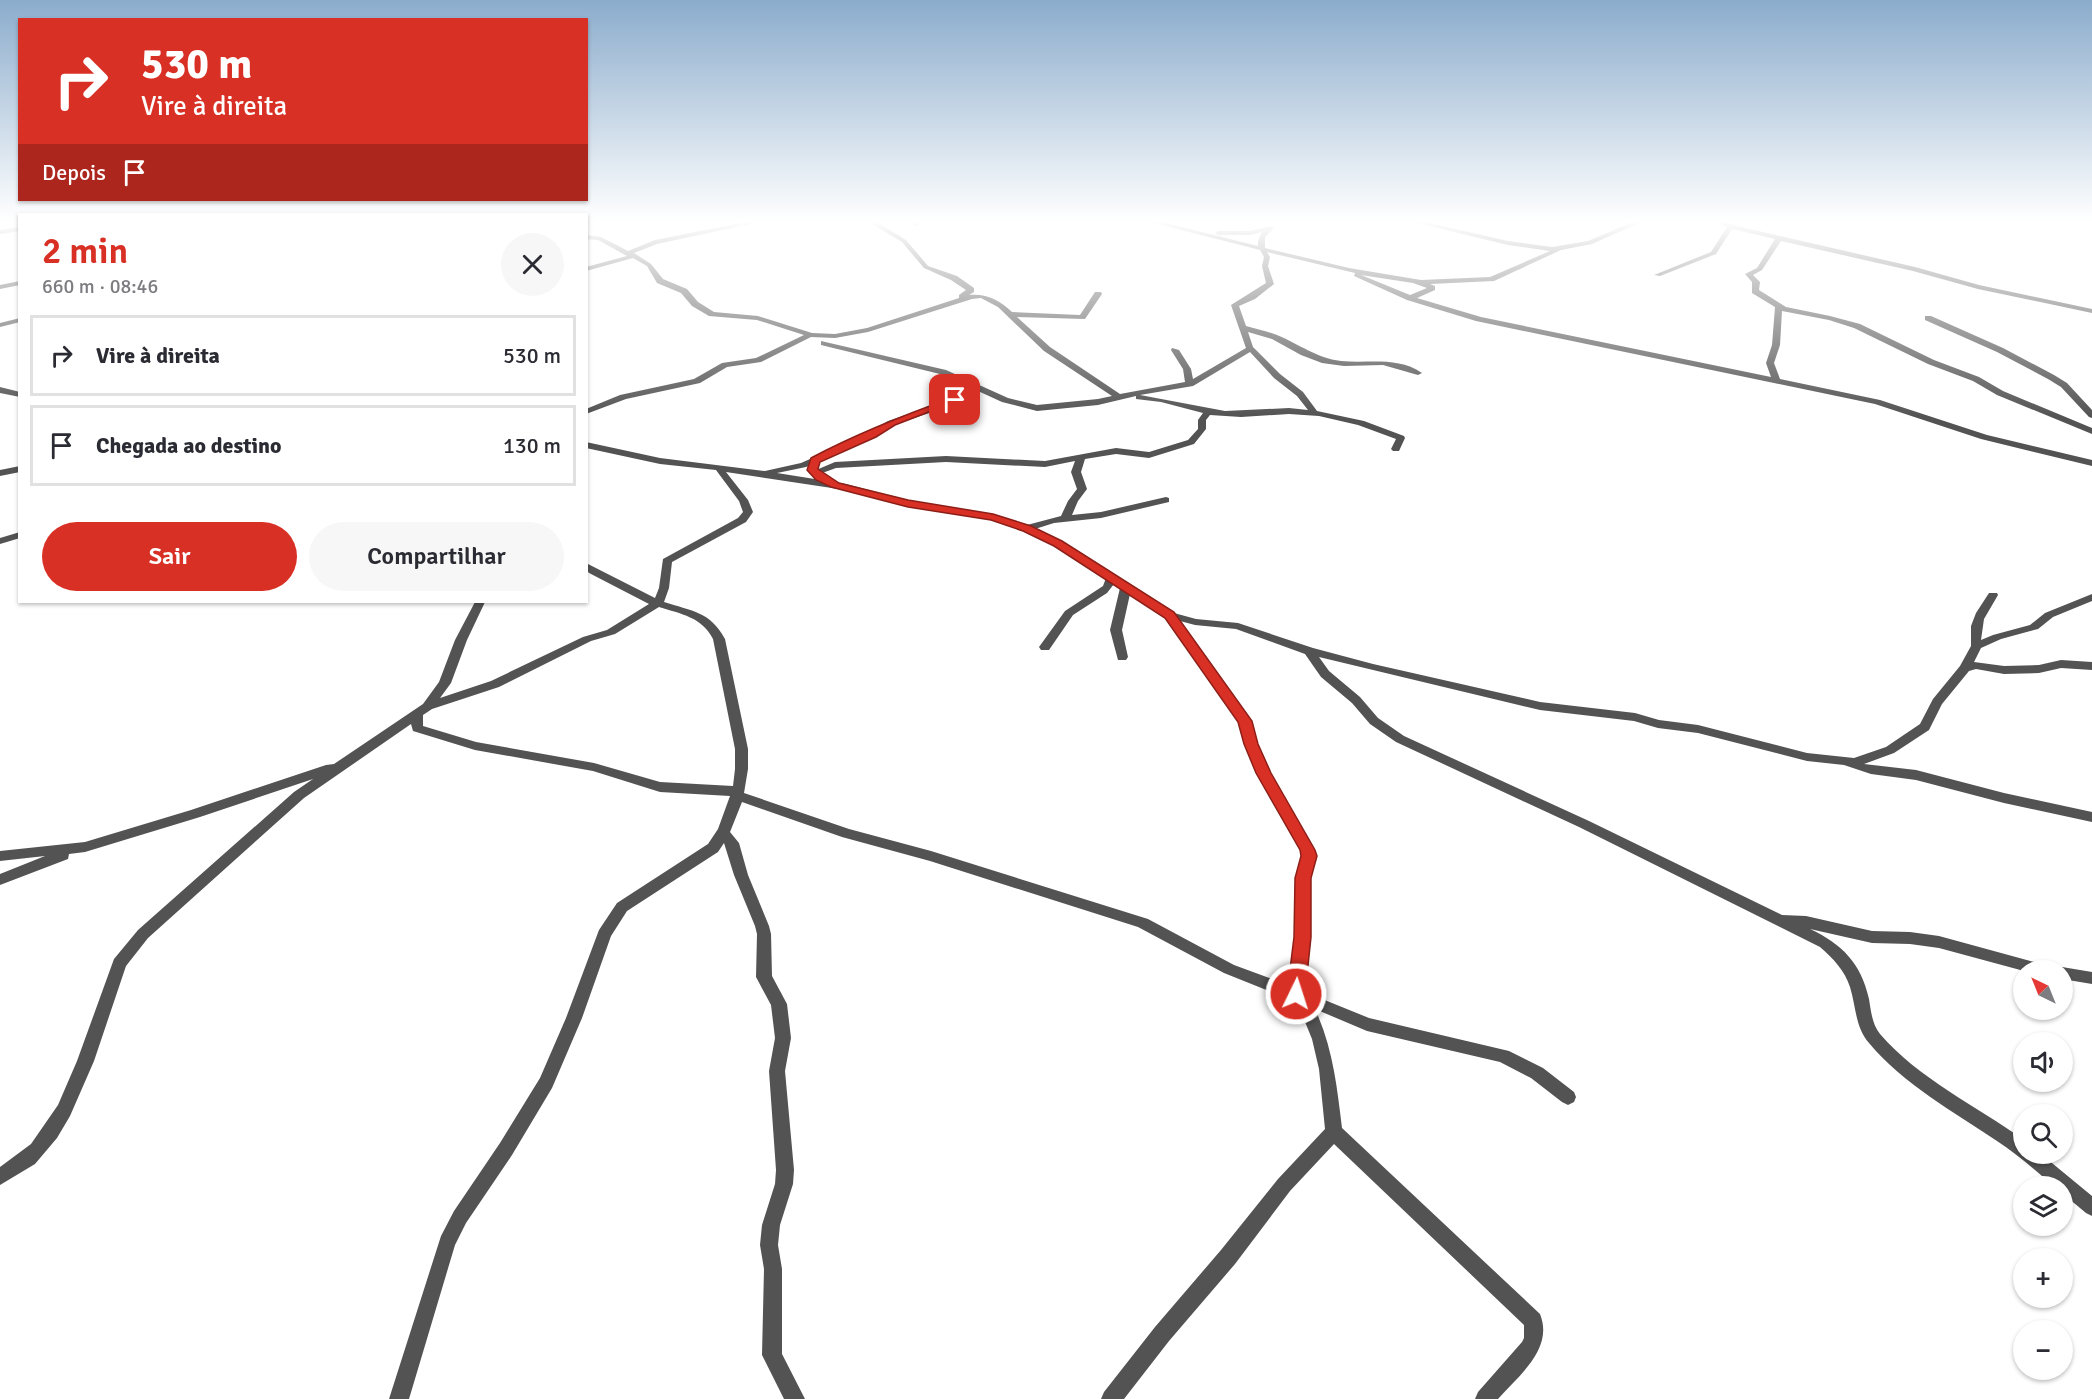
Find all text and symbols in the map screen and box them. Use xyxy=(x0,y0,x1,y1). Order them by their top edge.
text: 530 m xyxy=(141,39,252,90)
icon: right xyxy=(42,42,120,120)
text: Vire à direita xyxy=(141,90,287,123)
icon: arrive xyxy=(118,156,151,189)
text: Depois xyxy=(42,159,106,186)
text: 2 min xyxy=(42,229,128,274)
button: close xyxy=(501,233,564,296)
text: 660 m · 08:46 xyxy=(42,274,158,299)
icon: right xyxy=(45,339,78,372)
text: Vire à direita xyxy=(96,342,220,369)
text: 530 m xyxy=(503,342,561,369)
pin xyxy=(929,374,980,425)
icon: arrive xyxy=(938,383,971,416)
icon: arrive xyxy=(45,429,78,462)
text: Chegada ao destino xyxy=(96,432,282,459)
text: 130 m xyxy=(503,432,561,459)
button: Sair xyxy=(42,522,297,591)
button: Compartilhar xyxy=(309,522,564,591)
north arrow xyxy=(2013,960,2073,1020)
map controls xyxy=(2013,960,2073,1380)
position arrow xyxy=(1264,962,1328,1026)
button: sound xyxy=(2013,1032,2073,1092)
button: search xyxy=(2013,1104,2073,1164)
button: layers xyxy=(2013,1176,2073,1236)
button: + xyxy=(2013,1248,2073,1308)
button: − xyxy=(2013,1320,2073,1380)

